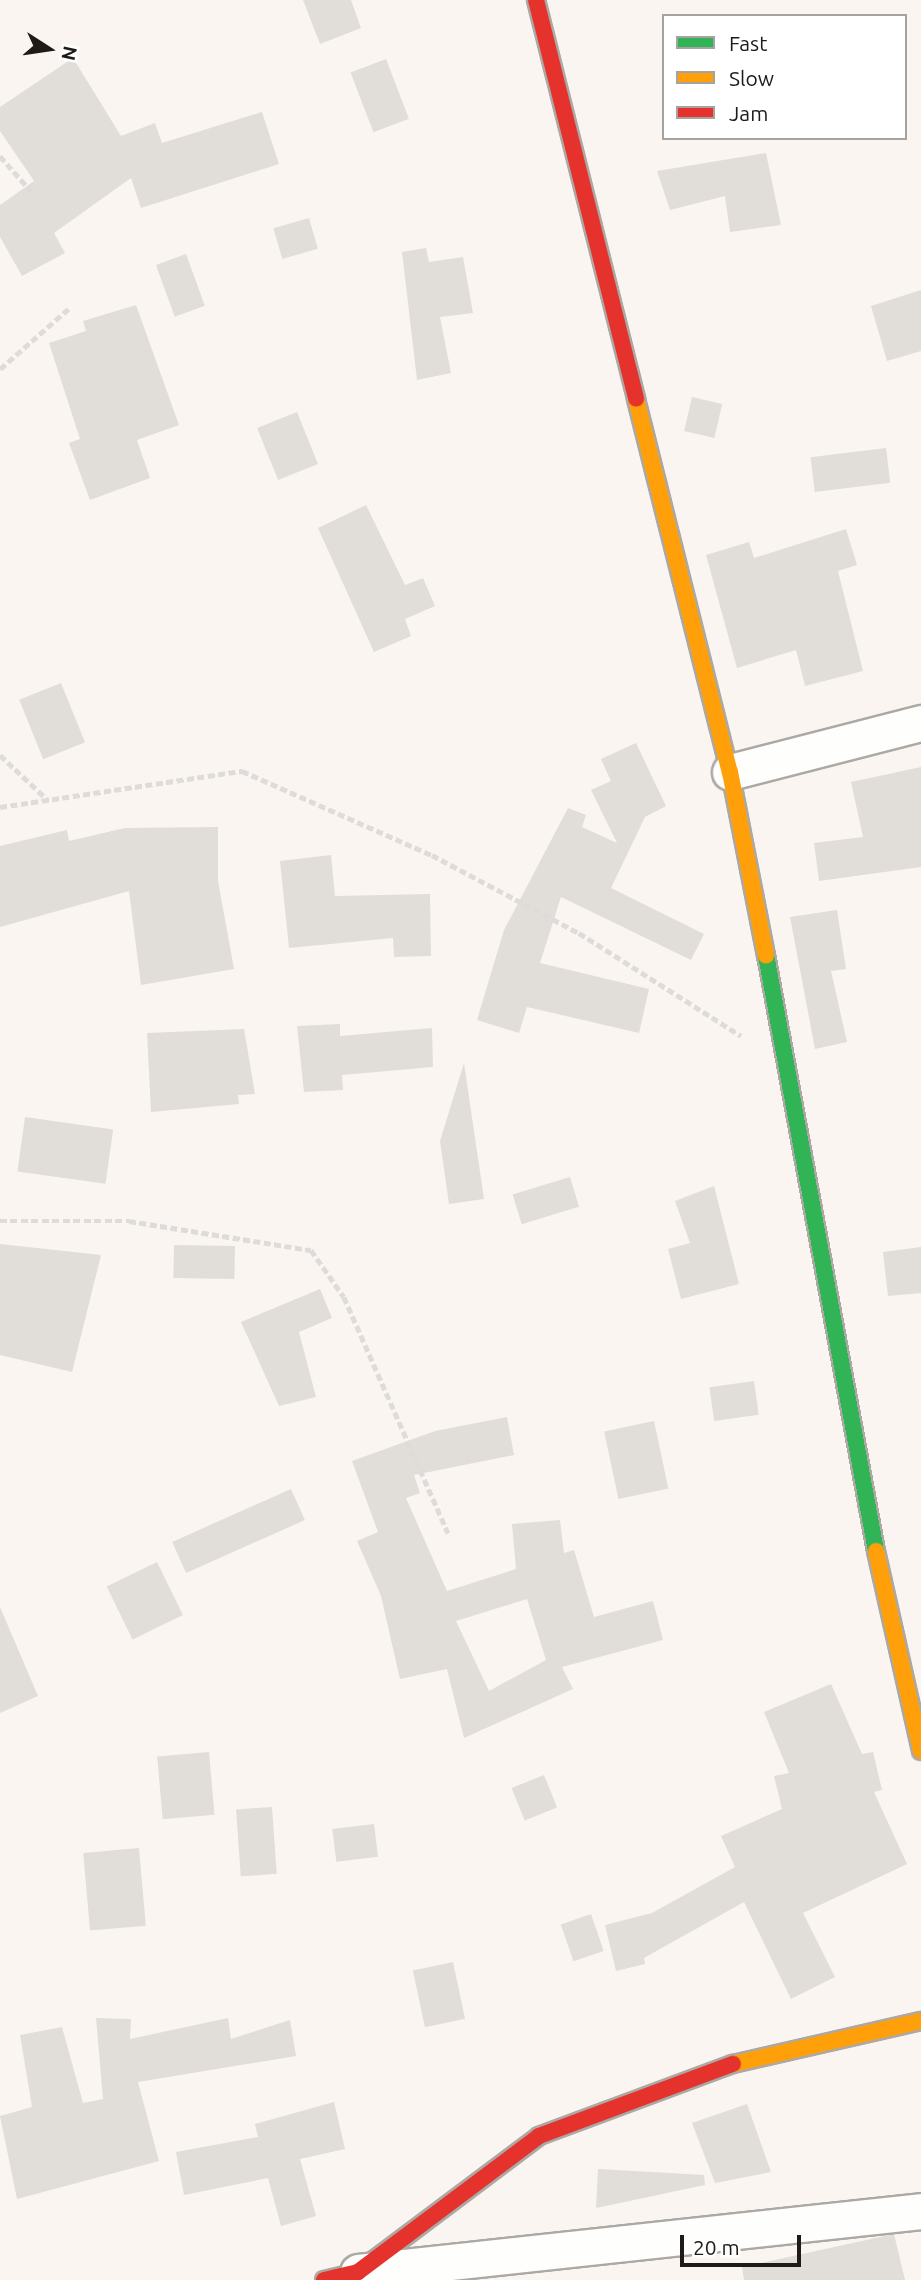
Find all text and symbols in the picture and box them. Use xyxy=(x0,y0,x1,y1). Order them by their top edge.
north arrow xyxy=(14,14,84,84)
legend xyxy=(662,14,907,140)
text: Fast xyxy=(729,31,767,55)
text: N xyxy=(57,44,82,63)
text: Slow xyxy=(729,66,774,90)
text: Jam xyxy=(729,101,768,125)
scale bar xyxy=(683,2220,804,2264)
text: 20 m xyxy=(693,2235,740,2259)

